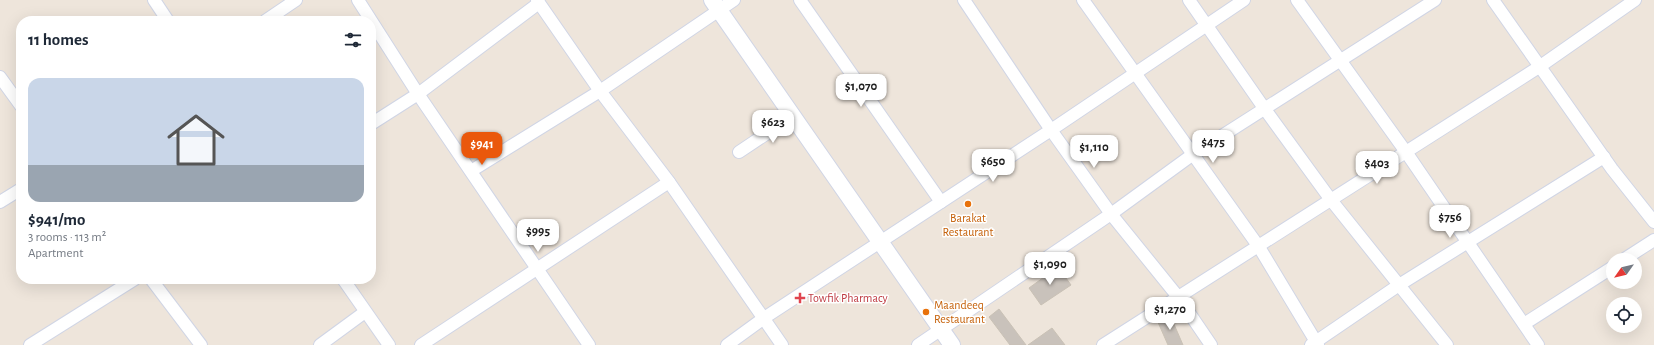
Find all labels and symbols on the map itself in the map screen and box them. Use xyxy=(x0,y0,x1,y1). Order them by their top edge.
pin: $1,070 xyxy=(828,74,894,108)
pin: $623 xyxy=(749,110,797,144)
pin: $475 xyxy=(1189,130,1237,164)
pin: $941 xyxy=(458,132,506,166)
pin: $1,110 xyxy=(1061,135,1127,169)
pin: $650 xyxy=(969,149,1017,183)
pin: $403 xyxy=(1353,151,1401,185)
marker: Barakat Restaurant xyxy=(963,199,973,209)
pin: $756 xyxy=(1426,205,1474,239)
place label: Barakat Restaurant xyxy=(943,212,994,238)
pin: $995 xyxy=(514,219,562,253)
pin: $1,090 xyxy=(1017,252,1083,286)
north arrow xyxy=(1606,253,1642,289)
place label: Towfik Pharmacy xyxy=(808,292,888,305)
marker: Towfik Pharmacy xyxy=(795,293,805,303)
pin: $1,270 xyxy=(1137,297,1203,331)
place label: Maandeeq Restaurant xyxy=(934,299,985,325)
marker: Maandeeq Restaurant xyxy=(921,307,931,317)

